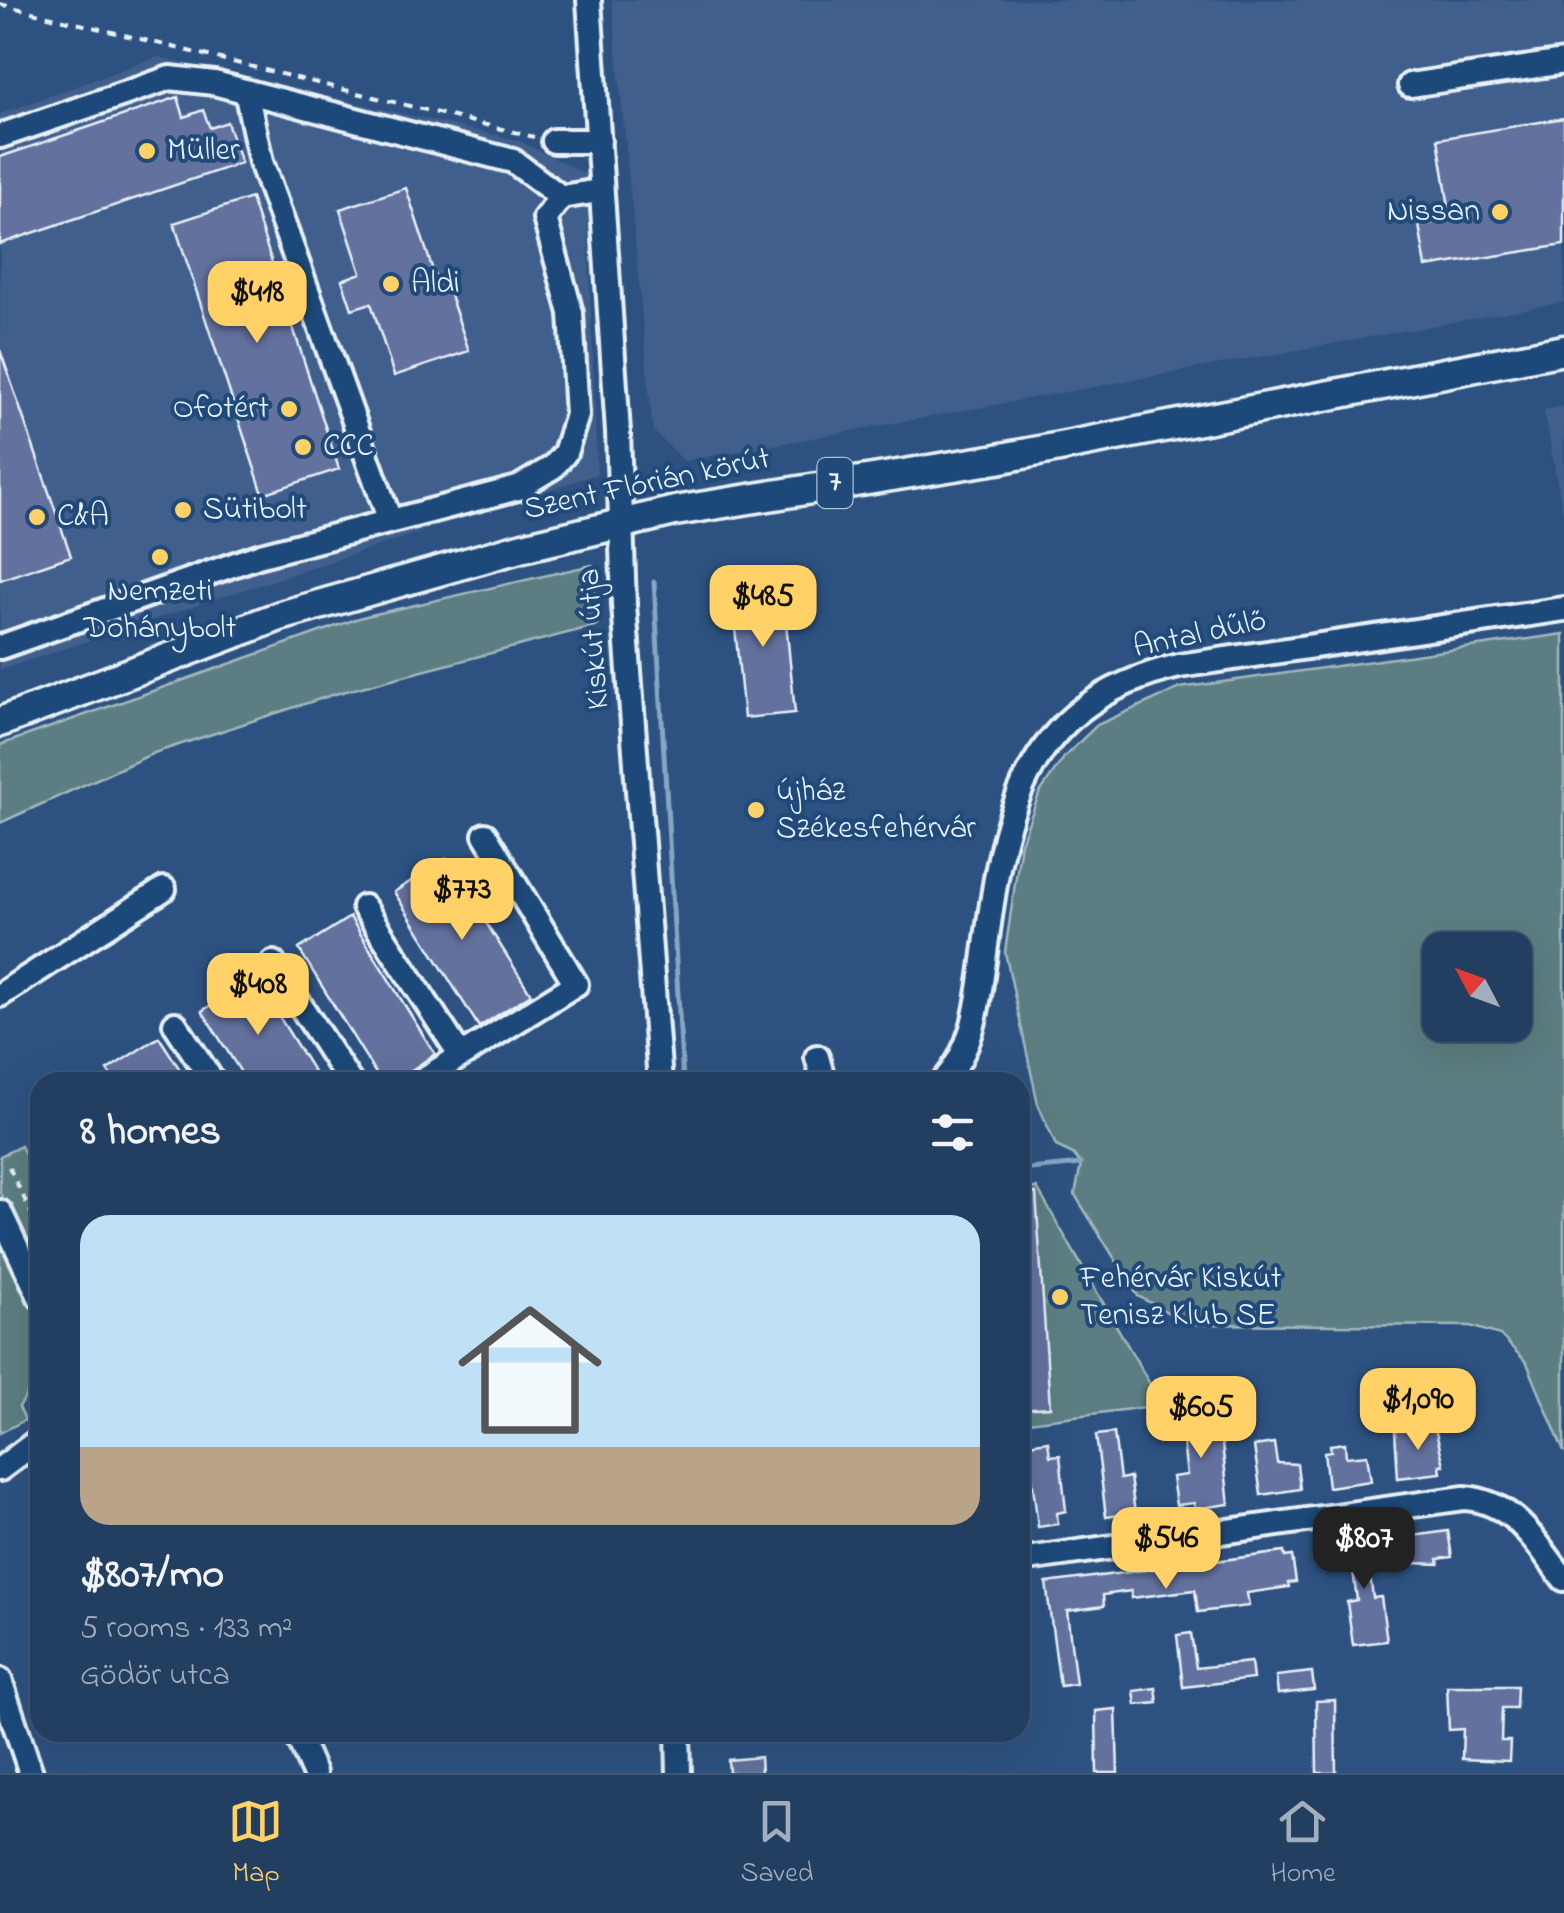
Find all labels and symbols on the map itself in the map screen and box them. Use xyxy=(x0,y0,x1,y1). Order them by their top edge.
place label: Müller xyxy=(167,128,240,175)
marker: Müller xyxy=(136,140,158,162)
place label: Nissan xyxy=(1387,189,1480,236)
marker: Nissan xyxy=(1489,201,1511,223)
pin: $418 xyxy=(198,261,316,346)
place label: Aldi xyxy=(411,261,460,308)
marker: Aldi xyxy=(380,273,402,295)
place label: Ofotért xyxy=(173,386,269,433)
marker: Ofotért xyxy=(278,398,300,420)
place label: CCC xyxy=(323,424,374,471)
marker: CCC xyxy=(292,436,314,458)
street label: Szent Flórián körút xyxy=(519,436,775,534)
road number: 7 xyxy=(818,458,852,508)
place label: Sütibolt xyxy=(203,487,307,534)
place label: C&A xyxy=(57,494,109,541)
marker: Sütibolt xyxy=(172,499,194,521)
marker: C&A xyxy=(26,506,48,528)
marker: Nemzeti Dohánybolt xyxy=(149,546,171,568)
pin: $485 xyxy=(704,565,822,650)
street label: Kiskút útja xyxy=(567,567,623,711)
place label: Nemzeti Dohánybolt xyxy=(83,569,237,653)
street label: Antal dűlő xyxy=(1129,598,1271,672)
place label: újház Székesfehérvár xyxy=(776,769,976,853)
marker: újház Székesfehérvár xyxy=(745,799,767,821)
pin: $773 xyxy=(403,858,521,943)
north arrow xyxy=(1422,932,1532,1042)
pin: $408 xyxy=(199,953,317,1038)
place label: Fehérvár Kiskút Tenisz Klub SE xyxy=(1079,1256,1282,1340)
marker: Fehérvár Kiskút Tenisz Klub SE xyxy=(1049,1286,1071,1308)
pin: $1,090 xyxy=(1337,1368,1499,1453)
pin: $605 xyxy=(1142,1376,1260,1461)
pin: $546 xyxy=(1107,1507,1225,1592)
pin: $807 xyxy=(1305,1507,1423,1592)

